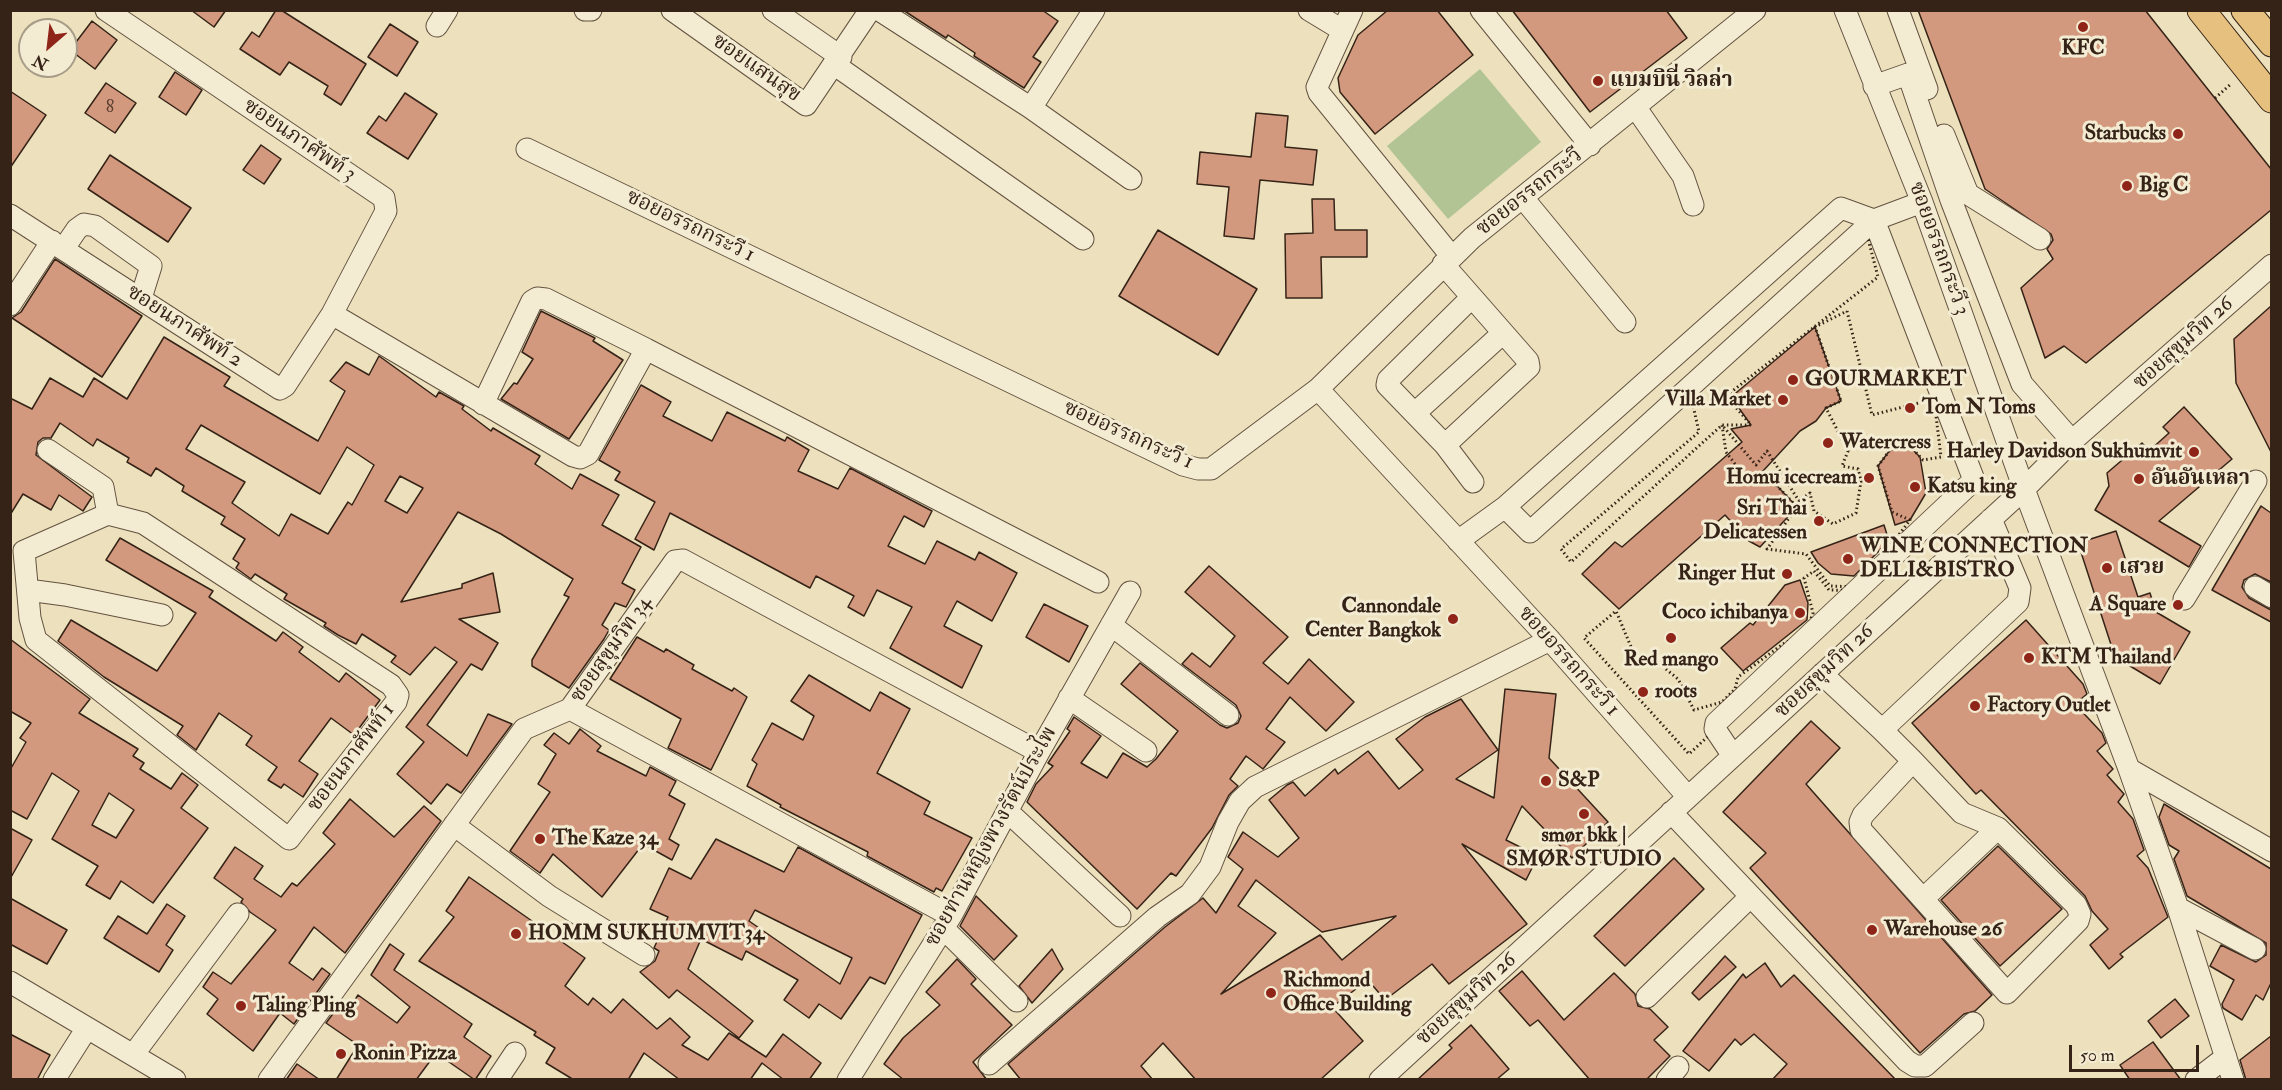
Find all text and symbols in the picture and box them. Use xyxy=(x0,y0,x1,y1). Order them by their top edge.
north arrow xyxy=(18,18,78,78)
marker: KFC xyxy=(2076,20,2090,34)
street label: ซอยแสนสุข xyxy=(707,29,805,109)
place label: KFC xyxy=(2061,36,2105,62)
text: N xyxy=(29,50,52,74)
place label: แบมบินี่ วิลล่า xyxy=(1610,68,1733,94)
marker: แบมบินี่ วิลล่า xyxy=(1591,74,1605,88)
street label: ซอยนภาศัพท์ 3 xyxy=(238,94,360,188)
house number: 8 xyxy=(106,97,114,119)
place label: Starbucks xyxy=(2084,121,2166,147)
marker: Starbucks xyxy=(2171,127,2185,141)
street label: ซอยอรรถกระวี xyxy=(1472,144,1588,242)
place label: Big C xyxy=(2139,173,2188,199)
street label: ซอยอรรถกระวี 3 xyxy=(1902,179,1974,319)
marker: Big C xyxy=(2120,179,2134,193)
street label: ซอยอรรถกระวี 1 xyxy=(622,185,758,269)
street label: ซอยนภาศัพท์ 2 xyxy=(121,280,247,374)
street label: ซอยสุขุมวิท 26 xyxy=(2129,292,2239,396)
place label: GOURMARKET xyxy=(1805,367,1966,393)
marker: GOURMARKET xyxy=(1786,373,1800,387)
place label: Villa Market xyxy=(1665,387,1771,413)
marker: Villa Market xyxy=(1776,393,1790,407)
place label: Tom N Toms xyxy=(1922,395,2035,421)
street label: ซอยอรรถกระวี 1 xyxy=(1059,396,1197,476)
marker: Tom N Toms xyxy=(1903,401,1917,415)
place label: Watercress xyxy=(1840,430,1931,456)
marker: Watercress xyxy=(1821,436,1835,450)
place label: Harley Davidson Sukhumvit xyxy=(1946,439,2182,465)
marker: Harley Davidson Sukhumvit xyxy=(2187,445,2201,459)
place label: Homu icecream xyxy=(1726,465,1857,491)
place label: อันอันเหลา xyxy=(2151,466,2250,492)
marker: Homu icecream xyxy=(1862,471,1876,485)
marker: อันอันเหลา xyxy=(2132,472,2146,486)
place label: Katsu king xyxy=(1927,474,2016,500)
marker: Katsu king xyxy=(1908,480,1922,494)
place label: Sri Thai Delicatessen xyxy=(1704,496,1807,546)
marker: Sri Thai Delicatessen xyxy=(1812,514,1826,528)
place label: WINE CONNECTION DELI&BISTRO xyxy=(1860,534,2088,584)
marker: WINE CONNECTION DELI&BISTRO xyxy=(1841,552,1855,566)
place label: เสวย xyxy=(2119,555,2164,581)
place label: Ringer Hut xyxy=(1678,561,1775,587)
marker: เสวย xyxy=(2100,561,2114,575)
marker: Ringer Hut xyxy=(1780,567,1794,581)
street label: ซอยสุขุมวิท 34 xyxy=(566,592,658,708)
place label: A Square xyxy=(2090,592,2166,618)
place label: Cannondale Center Bangkok xyxy=(1305,594,1441,644)
marker: A Square xyxy=(2171,598,2185,612)
place label: Coco ichibanya xyxy=(1662,600,1788,626)
street label: ซอยอรรถกระวี 1 xyxy=(1512,602,1624,722)
marker: Coco ichibanya xyxy=(1793,606,1807,620)
marker: Cannondale Center Bangkok xyxy=(1446,612,1460,626)
street label: ซอยสุขุมวิท 26 xyxy=(1770,620,1880,724)
marker: Red mango xyxy=(1664,631,1678,645)
place label: KTM Thailand xyxy=(2041,645,2172,671)
place label: Red mango xyxy=(1624,647,1718,673)
marker: KTM Thailand xyxy=(2022,651,2036,665)
place label: roots xyxy=(1655,679,1697,705)
marker: roots xyxy=(1636,685,1650,699)
place label: Factory Outlet xyxy=(1987,693,2111,719)
street label: ซอยนภาศัพท์ 1 xyxy=(303,699,401,817)
marker: Factory Outlet xyxy=(1968,699,1982,713)
street label: ซอยท่านหญิงพวงรัตน์ประไพ xyxy=(921,723,1063,951)
place label: S&P xyxy=(1558,768,1600,794)
marker: S&P xyxy=(1539,774,1553,788)
marker: smør bkk | SMØR STUDIO xyxy=(1577,807,1591,821)
place label: smør bkk | SMØR STUDIO xyxy=(1506,823,1662,873)
place label: The Kaze 34 xyxy=(552,826,658,852)
marker: The Kaze 34 xyxy=(533,832,547,846)
place label: Warehouse 26 xyxy=(1884,917,2002,943)
place label: HOMM SUKHUMVIT34 xyxy=(528,921,764,947)
marker: Warehouse 26 xyxy=(1865,923,1879,937)
marker: HOMM SUKHUMVIT34 xyxy=(509,927,523,941)
street label: ซอยสุขุมวิท 26 xyxy=(1412,948,1522,1052)
place label: Richmond Office Building xyxy=(1283,968,1411,1018)
marker: Richmond Office Building xyxy=(1264,986,1278,1000)
place label: Taling Pling xyxy=(253,993,356,1019)
marker: Taling Pling xyxy=(234,999,248,1013)
scale bar xyxy=(2072,1033,2202,1071)
place label: Ronin Pizza xyxy=(353,1041,456,1067)
text: 50 m xyxy=(2080,1044,2115,1067)
marker: Ronin Pizza xyxy=(334,1047,348,1061)

